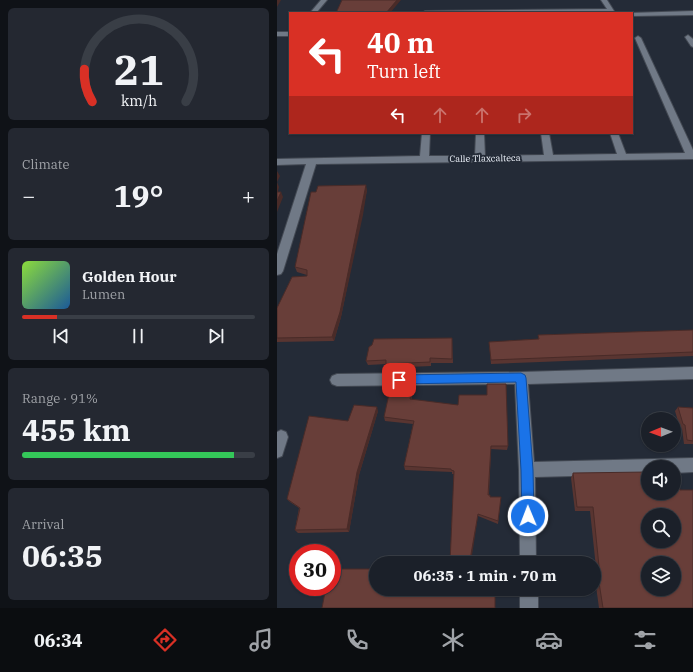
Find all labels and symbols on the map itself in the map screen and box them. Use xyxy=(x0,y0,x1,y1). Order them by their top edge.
street label: Calle Tlaxcalteca xyxy=(449,152,521,164)
pin xyxy=(382,363,416,397)
north arrow xyxy=(641,412,681,452)
position arrow xyxy=(507,495,549,537)
speed limit sign: 30 xyxy=(289,544,341,596)

